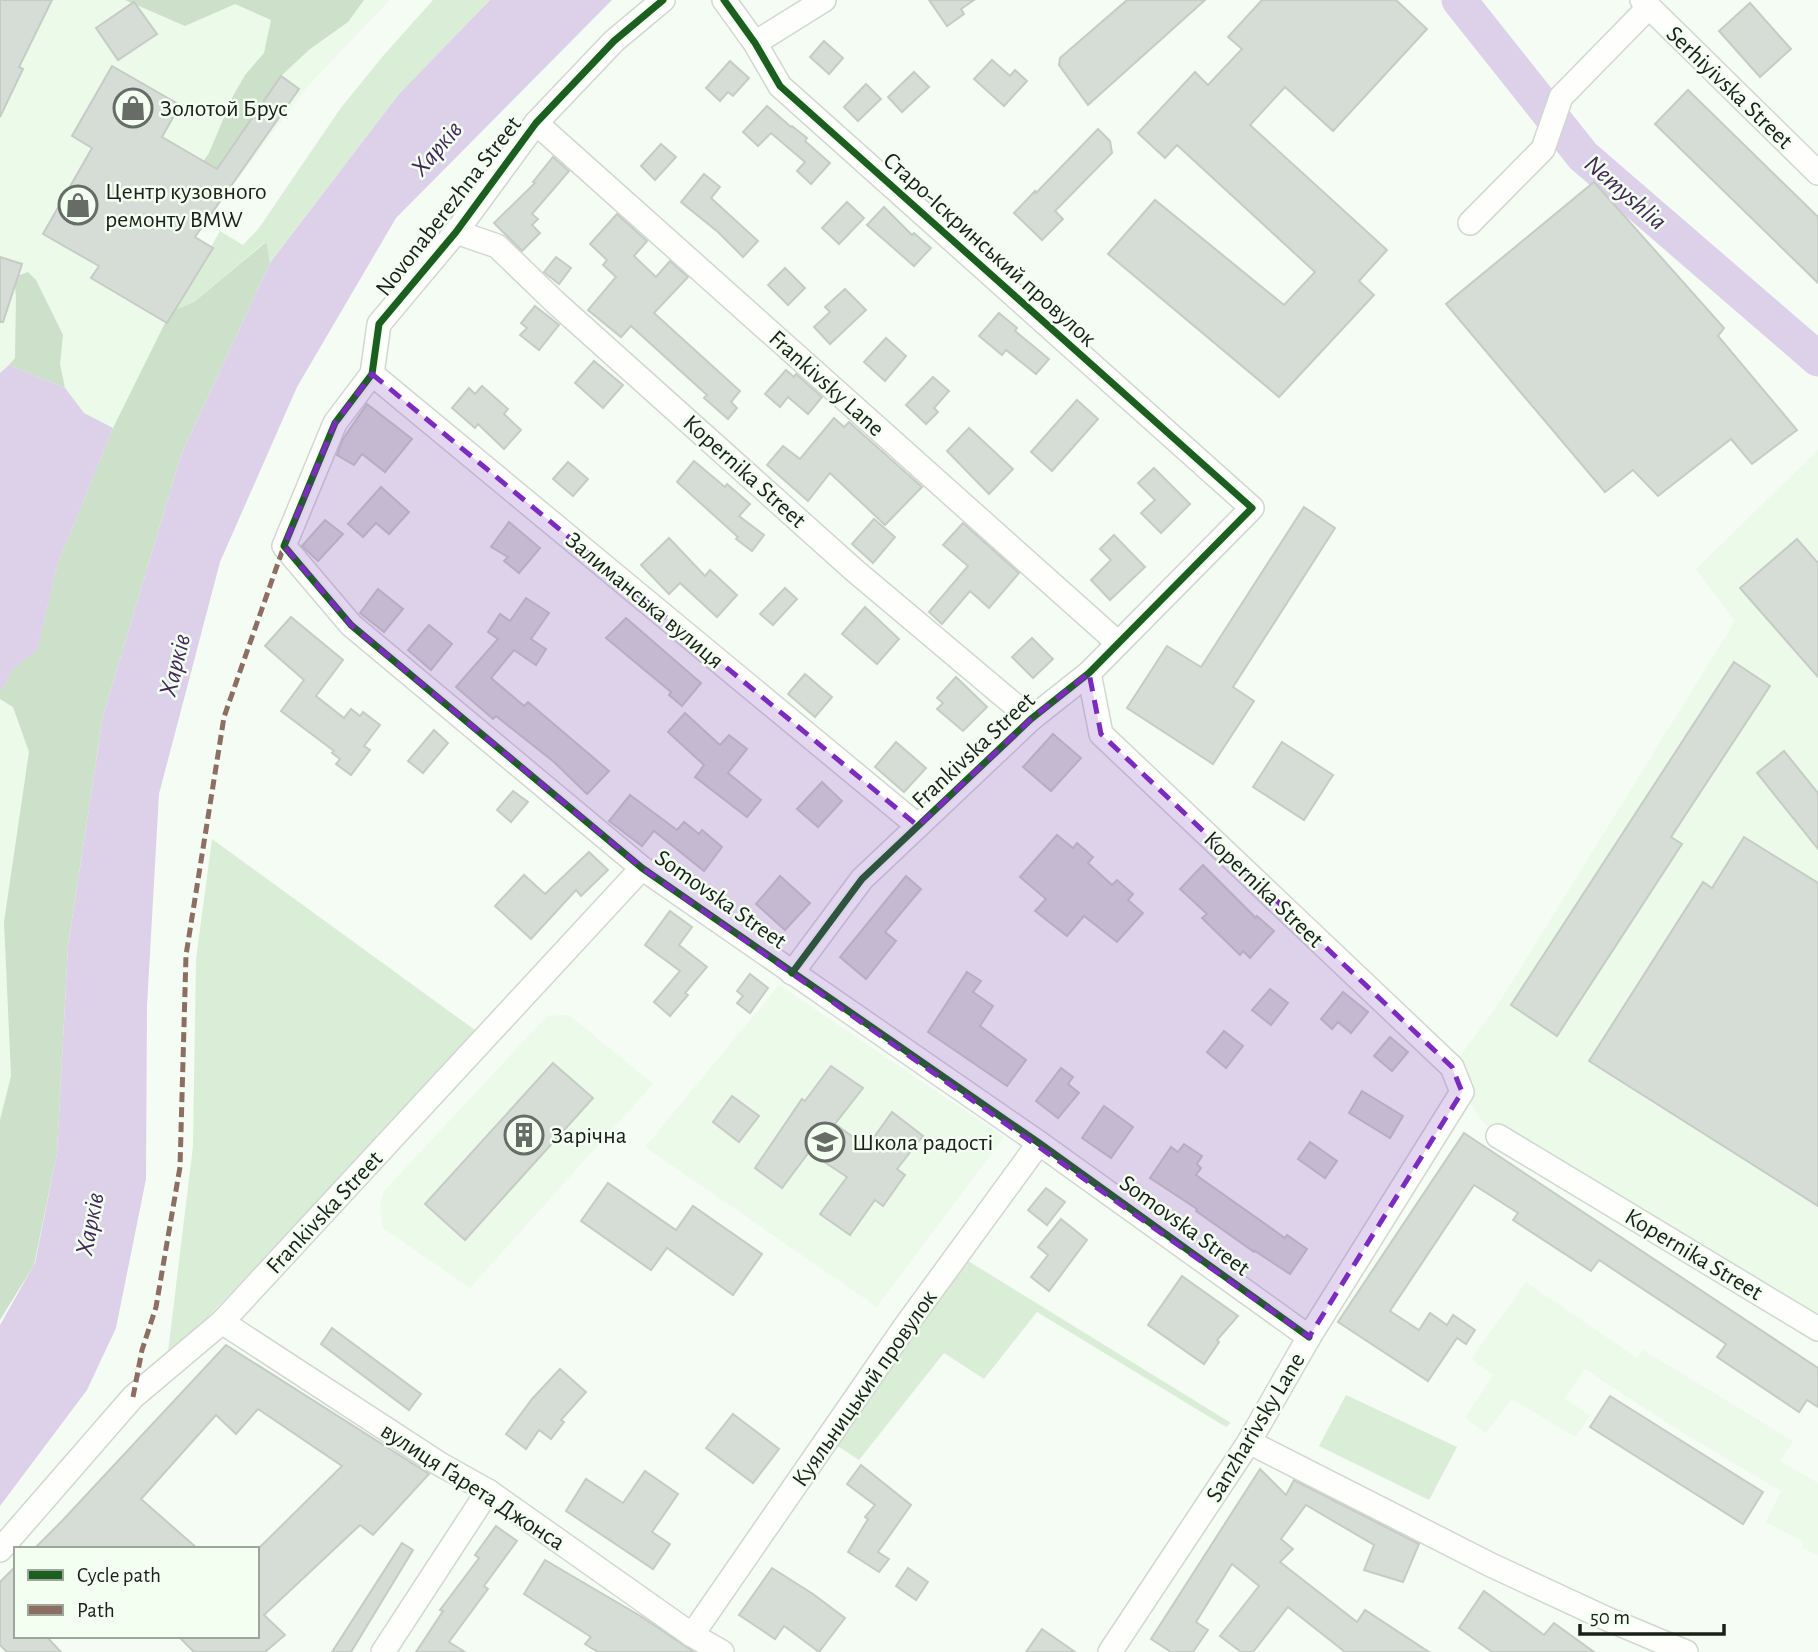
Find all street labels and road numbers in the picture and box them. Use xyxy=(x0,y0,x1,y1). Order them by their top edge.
street label: Serhiyivska Street xyxy=(1662,22,1797,154)
street label: Novonaberezhna Street xyxy=(371,112,526,301)
street label: Старо-Іскринський провулок xyxy=(878,148,1100,352)
street label: Frankivsky Lane xyxy=(764,326,888,441)
street label: Kopernika Street xyxy=(678,411,810,533)
street label: Залиманська вулиця xyxy=(561,528,728,674)
street label: Frankivska Street xyxy=(908,688,1040,813)
street label: Kopernika Street xyxy=(1199,827,1328,953)
street label: Somovska Street xyxy=(650,846,791,954)
street label: Frankivska Street xyxy=(262,1146,388,1279)
street label: Somovska Street xyxy=(1115,1171,1254,1281)
street label: Kopernika Street xyxy=(1621,1205,1767,1305)
street label: Куяльницький провулок xyxy=(788,1286,942,1491)
street label: Sanzharivsky Lane xyxy=(1202,1349,1310,1506)
street label: вулиця Ґарета Джонса xyxy=(376,1419,569,1555)

